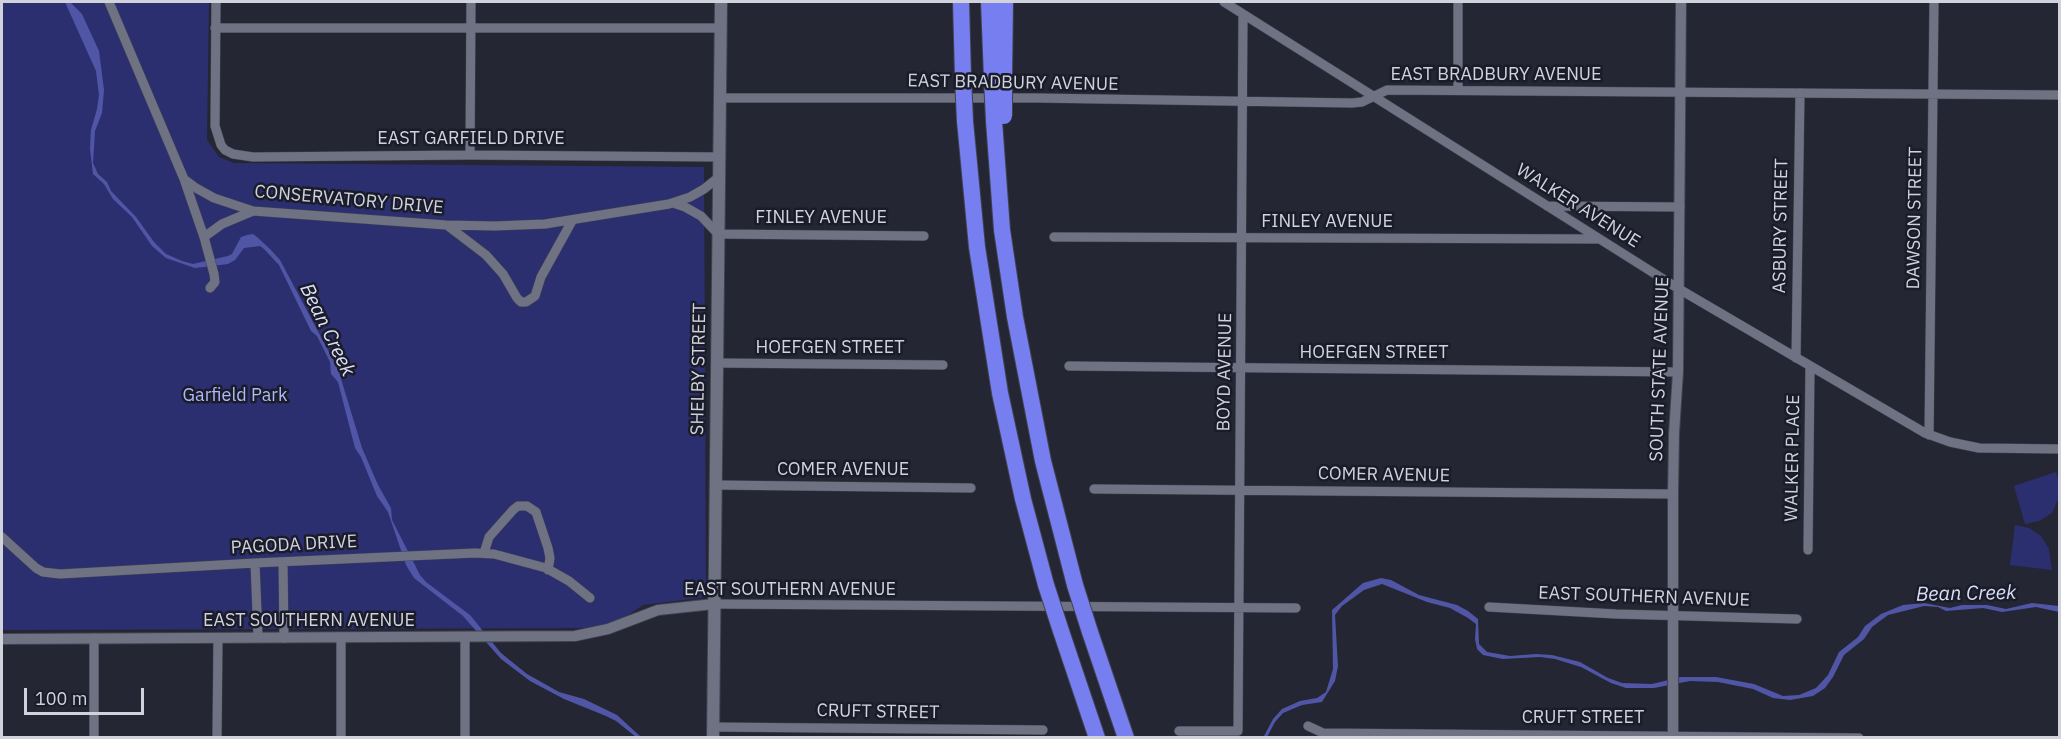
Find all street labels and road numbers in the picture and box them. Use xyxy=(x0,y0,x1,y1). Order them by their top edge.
street label: EAST BRADBURY AVENUE xyxy=(1390,64,1602,86)
street label: EAST BRADBURY AVENUE xyxy=(907,70,1119,96)
street label: EAST GARFIELD DRIVE xyxy=(377,128,565,150)
street label: DAWSON STREET xyxy=(1903,146,1927,290)
street label: ASBURY STREET xyxy=(1769,158,1793,294)
street label: WALKER AVENUE xyxy=(1512,159,1644,253)
street label: CONSERVATORY DRIVE xyxy=(254,181,444,219)
street label: FINLEY AVENUE xyxy=(755,207,887,229)
street label: FINLEY AVENUE xyxy=(1261,211,1393,233)
street label: SOUTH STATE AVENUE xyxy=(1646,276,1674,462)
street label: SHELBY STREET xyxy=(687,303,711,435)
street label: BOYD AVENUE xyxy=(1213,313,1237,431)
street label: HOEFGEN STREET xyxy=(755,337,905,359)
street label: HOEFGEN STREET xyxy=(1299,342,1449,364)
street label: WALKER PLACE xyxy=(1781,394,1805,522)
street label: COMER AVENUE xyxy=(777,459,909,481)
street label: COMER AVENUE xyxy=(1318,463,1450,487)
street label: PAGODA DRIVE xyxy=(230,531,358,559)
street label: EAST SOUTHERN AVENUE xyxy=(684,579,896,601)
street label: EAST SOUTHERN AVENUE xyxy=(1538,583,1750,611)
street label: EAST SOUTHERN AVENUE xyxy=(203,610,415,632)
street label: CRUFT STREET xyxy=(817,700,939,724)
street label: CRUFT STREET xyxy=(1522,707,1644,729)

